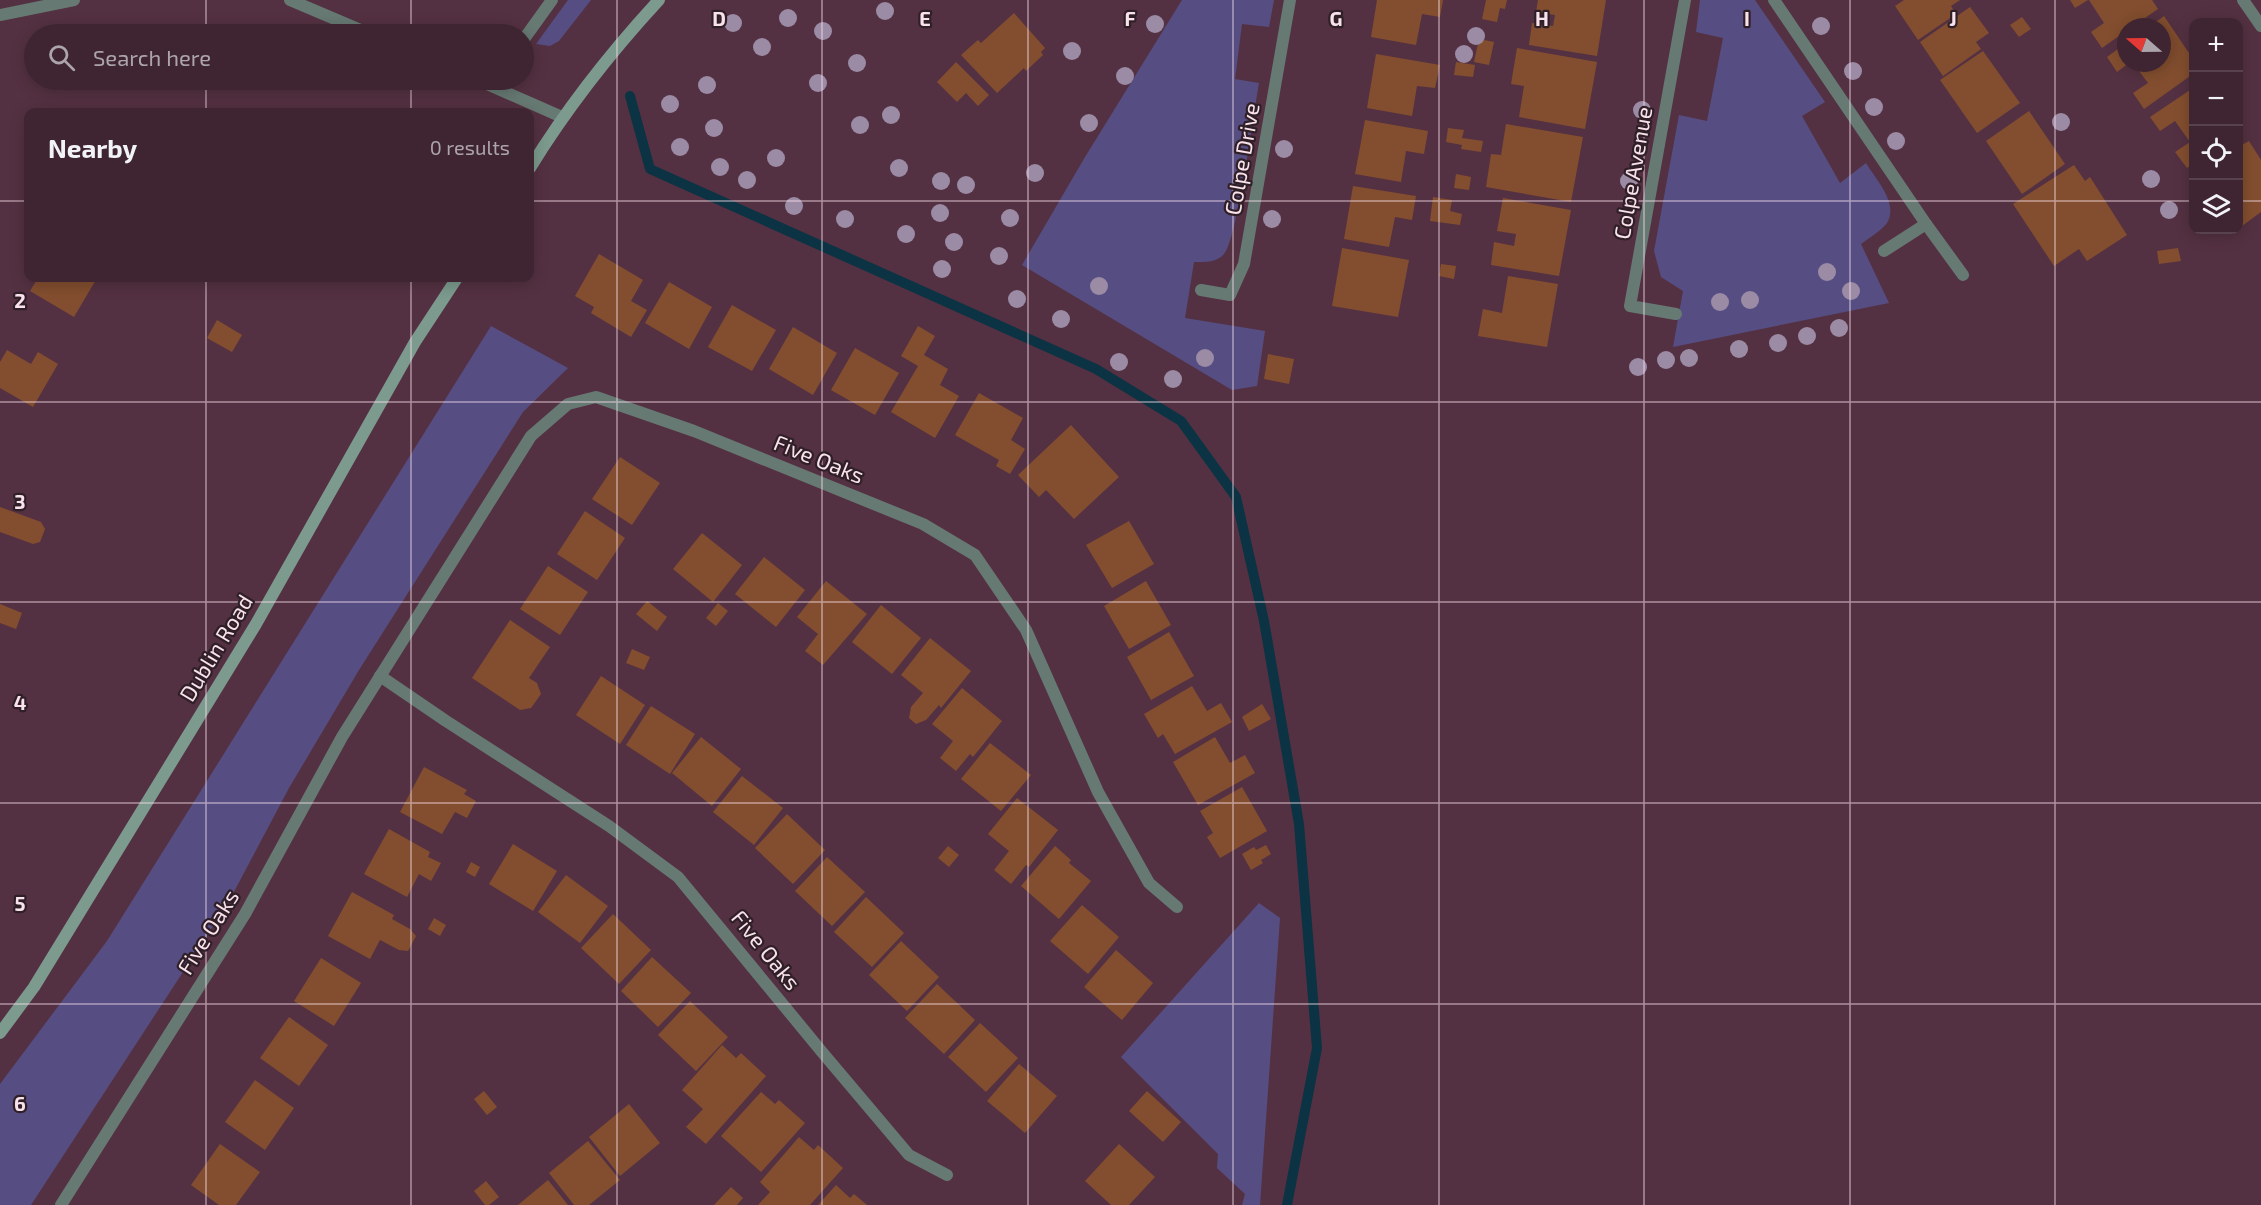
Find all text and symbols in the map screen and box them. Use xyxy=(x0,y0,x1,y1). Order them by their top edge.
text: D xyxy=(712,6,726,30)
text: E xyxy=(919,6,931,30)
text: F xyxy=(1124,6,1136,30)
text: G xyxy=(1330,6,1342,30)
text: H xyxy=(1535,6,1549,30)
text: I xyxy=(1744,6,1750,30)
text: J xyxy=(1949,6,1957,30)
north arrow xyxy=(2117,18,2171,72)
map controls xyxy=(2189,18,2243,234)
button: + xyxy=(2189,18,2243,72)
search box xyxy=(24,24,534,90)
icon: search xyxy=(45,41,78,74)
text: Search here xyxy=(93,44,211,70)
button: − xyxy=(2189,72,2243,126)
street label: Colpe Drive xyxy=(1218,101,1264,217)
street label: Colpe Avenue xyxy=(1608,104,1656,241)
button: locate xyxy=(2189,126,2243,180)
text: Nearby xyxy=(48,132,137,163)
text: 0 results xyxy=(430,135,510,159)
button: layers xyxy=(2189,180,2243,234)
text: 2 xyxy=(14,288,26,312)
street label: Five Oaks xyxy=(771,428,868,488)
text: 3 xyxy=(14,489,26,513)
street label: Dublin Road xyxy=(173,589,257,706)
text: 4 xyxy=(14,690,27,714)
street label: Five Oaks xyxy=(171,884,243,979)
text: 5 xyxy=(14,891,26,915)
street label: Five Oaks xyxy=(727,904,807,994)
text: 6 xyxy=(14,1091,26,1115)

